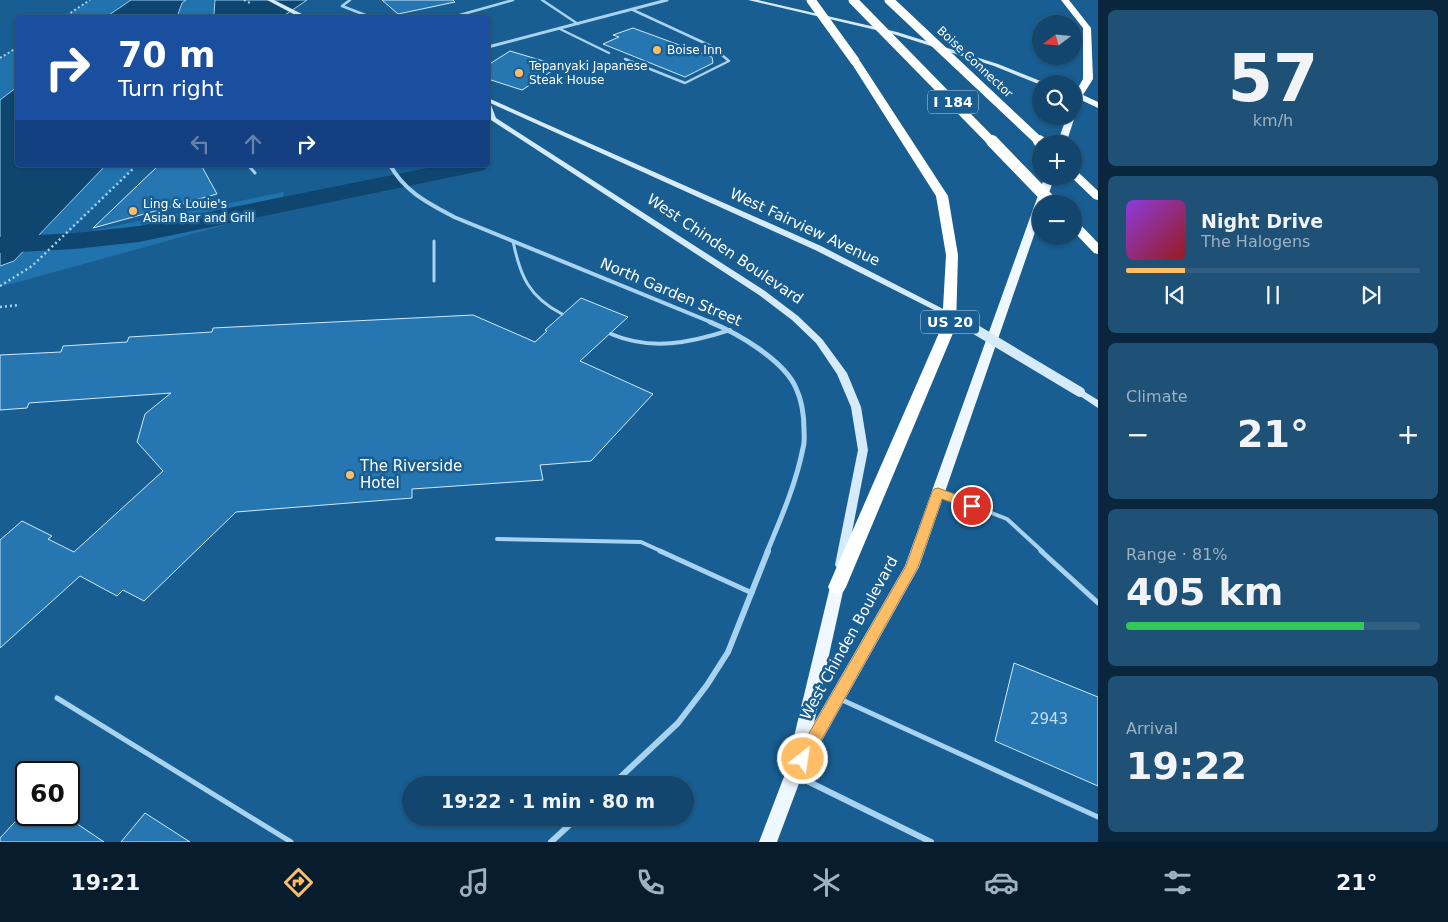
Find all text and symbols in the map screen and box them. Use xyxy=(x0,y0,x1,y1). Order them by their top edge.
north arrow xyxy=(1032,15,1082,65)
map controls xyxy=(1032,15,1082,245)
street label: Boise Connector xyxy=(934,23,1016,101)
icon: right xyxy=(35,35,100,100)
text: 70 m xyxy=(118,35,215,75)
text: 57 xyxy=(1228,41,1318,116)
place label: Boise Inn xyxy=(667,43,722,57)
marker: Boise Inn xyxy=(651,44,663,56)
place label: Tepanyaki Japanese Steak House xyxy=(528,59,647,87)
marker: Tepanyaki Japanese Steak House xyxy=(513,67,525,79)
button: search xyxy=(1032,75,1082,125)
text: Turn right xyxy=(118,76,223,101)
road number: I 184 xyxy=(928,90,978,114)
text: km/h xyxy=(1253,111,1293,130)
icon: left xyxy=(186,130,214,158)
icon: ahead xyxy=(239,130,267,158)
icon: right xyxy=(292,130,320,158)
button: + xyxy=(1032,135,1082,185)
street label: West Fairview Avenue xyxy=(727,184,883,270)
street label: West Chinden Boulevard xyxy=(644,190,806,308)
button: − xyxy=(1032,195,1082,245)
place label: Ling & Louie's Asian Bar and Grill xyxy=(143,197,255,225)
marker: Ling & Louie's Asian Bar and Grill xyxy=(127,205,139,217)
text: Night Drive xyxy=(1201,210,1323,232)
text: The Halogens xyxy=(1201,232,1310,251)
street label: North Garden Street xyxy=(598,254,745,330)
icon: previous xyxy=(1161,281,1189,309)
icon: pause xyxy=(1259,281,1287,309)
icon: next xyxy=(1357,281,1385,309)
road number: US 20 xyxy=(921,311,979,334)
text: Climate xyxy=(1126,387,1188,406)
text: 21° xyxy=(1237,412,1309,456)
text: − xyxy=(1126,418,1149,451)
text: + xyxy=(1397,418,1420,451)
place label: The Riverside Hotel xyxy=(359,457,462,492)
marker: The Riverside Hotel xyxy=(344,469,356,481)
pin xyxy=(951,485,993,527)
icon: arrive xyxy=(958,492,986,520)
text: Range · 81% xyxy=(1126,545,1228,564)
street label: West Chinden Boulevard xyxy=(796,553,902,723)
text: 405 km xyxy=(1126,570,1283,614)
house number: 2943 xyxy=(1030,710,1068,728)
text: Arrival xyxy=(1126,719,1178,738)
position arrow xyxy=(776,732,828,784)
text: 19:22 xyxy=(1126,744,1247,788)
speed limit sign: 60 xyxy=(15,761,80,826)
text: 19:22 · 1 min · 80 m xyxy=(441,790,655,812)
icon: directions xyxy=(281,865,316,900)
icon: music xyxy=(457,865,492,900)
icon: phone xyxy=(633,865,668,900)
icon: climate xyxy=(809,865,844,900)
icon: car xyxy=(984,865,1019,900)
icon: filters xyxy=(1160,865,1195,900)
text: 19:21 xyxy=(70,870,140,895)
text: 21° xyxy=(1336,870,1378,895)

